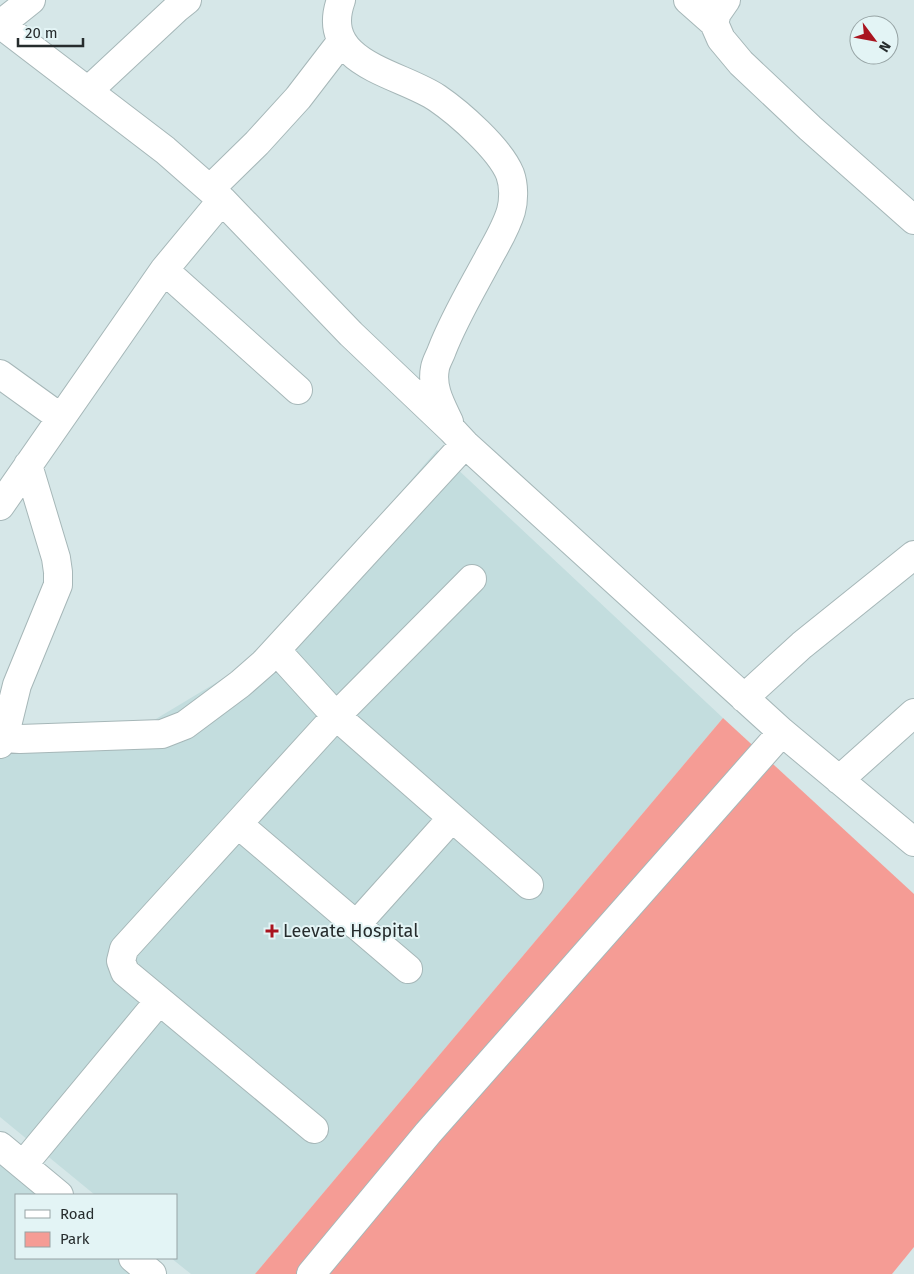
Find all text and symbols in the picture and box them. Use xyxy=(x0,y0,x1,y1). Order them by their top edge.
scale bar xyxy=(18,15,82,47)
north arrow xyxy=(849,15,899,65)
text: 20 m xyxy=(25,24,58,42)
text: N xyxy=(875,38,894,55)
place label: Leevate Hospital xyxy=(283,920,418,942)
marker: Leevate Hospital xyxy=(265,924,279,938)
legend xyxy=(15,1194,178,1259)
text: Road xyxy=(60,1205,95,1223)
text: Park xyxy=(60,1230,90,1248)

